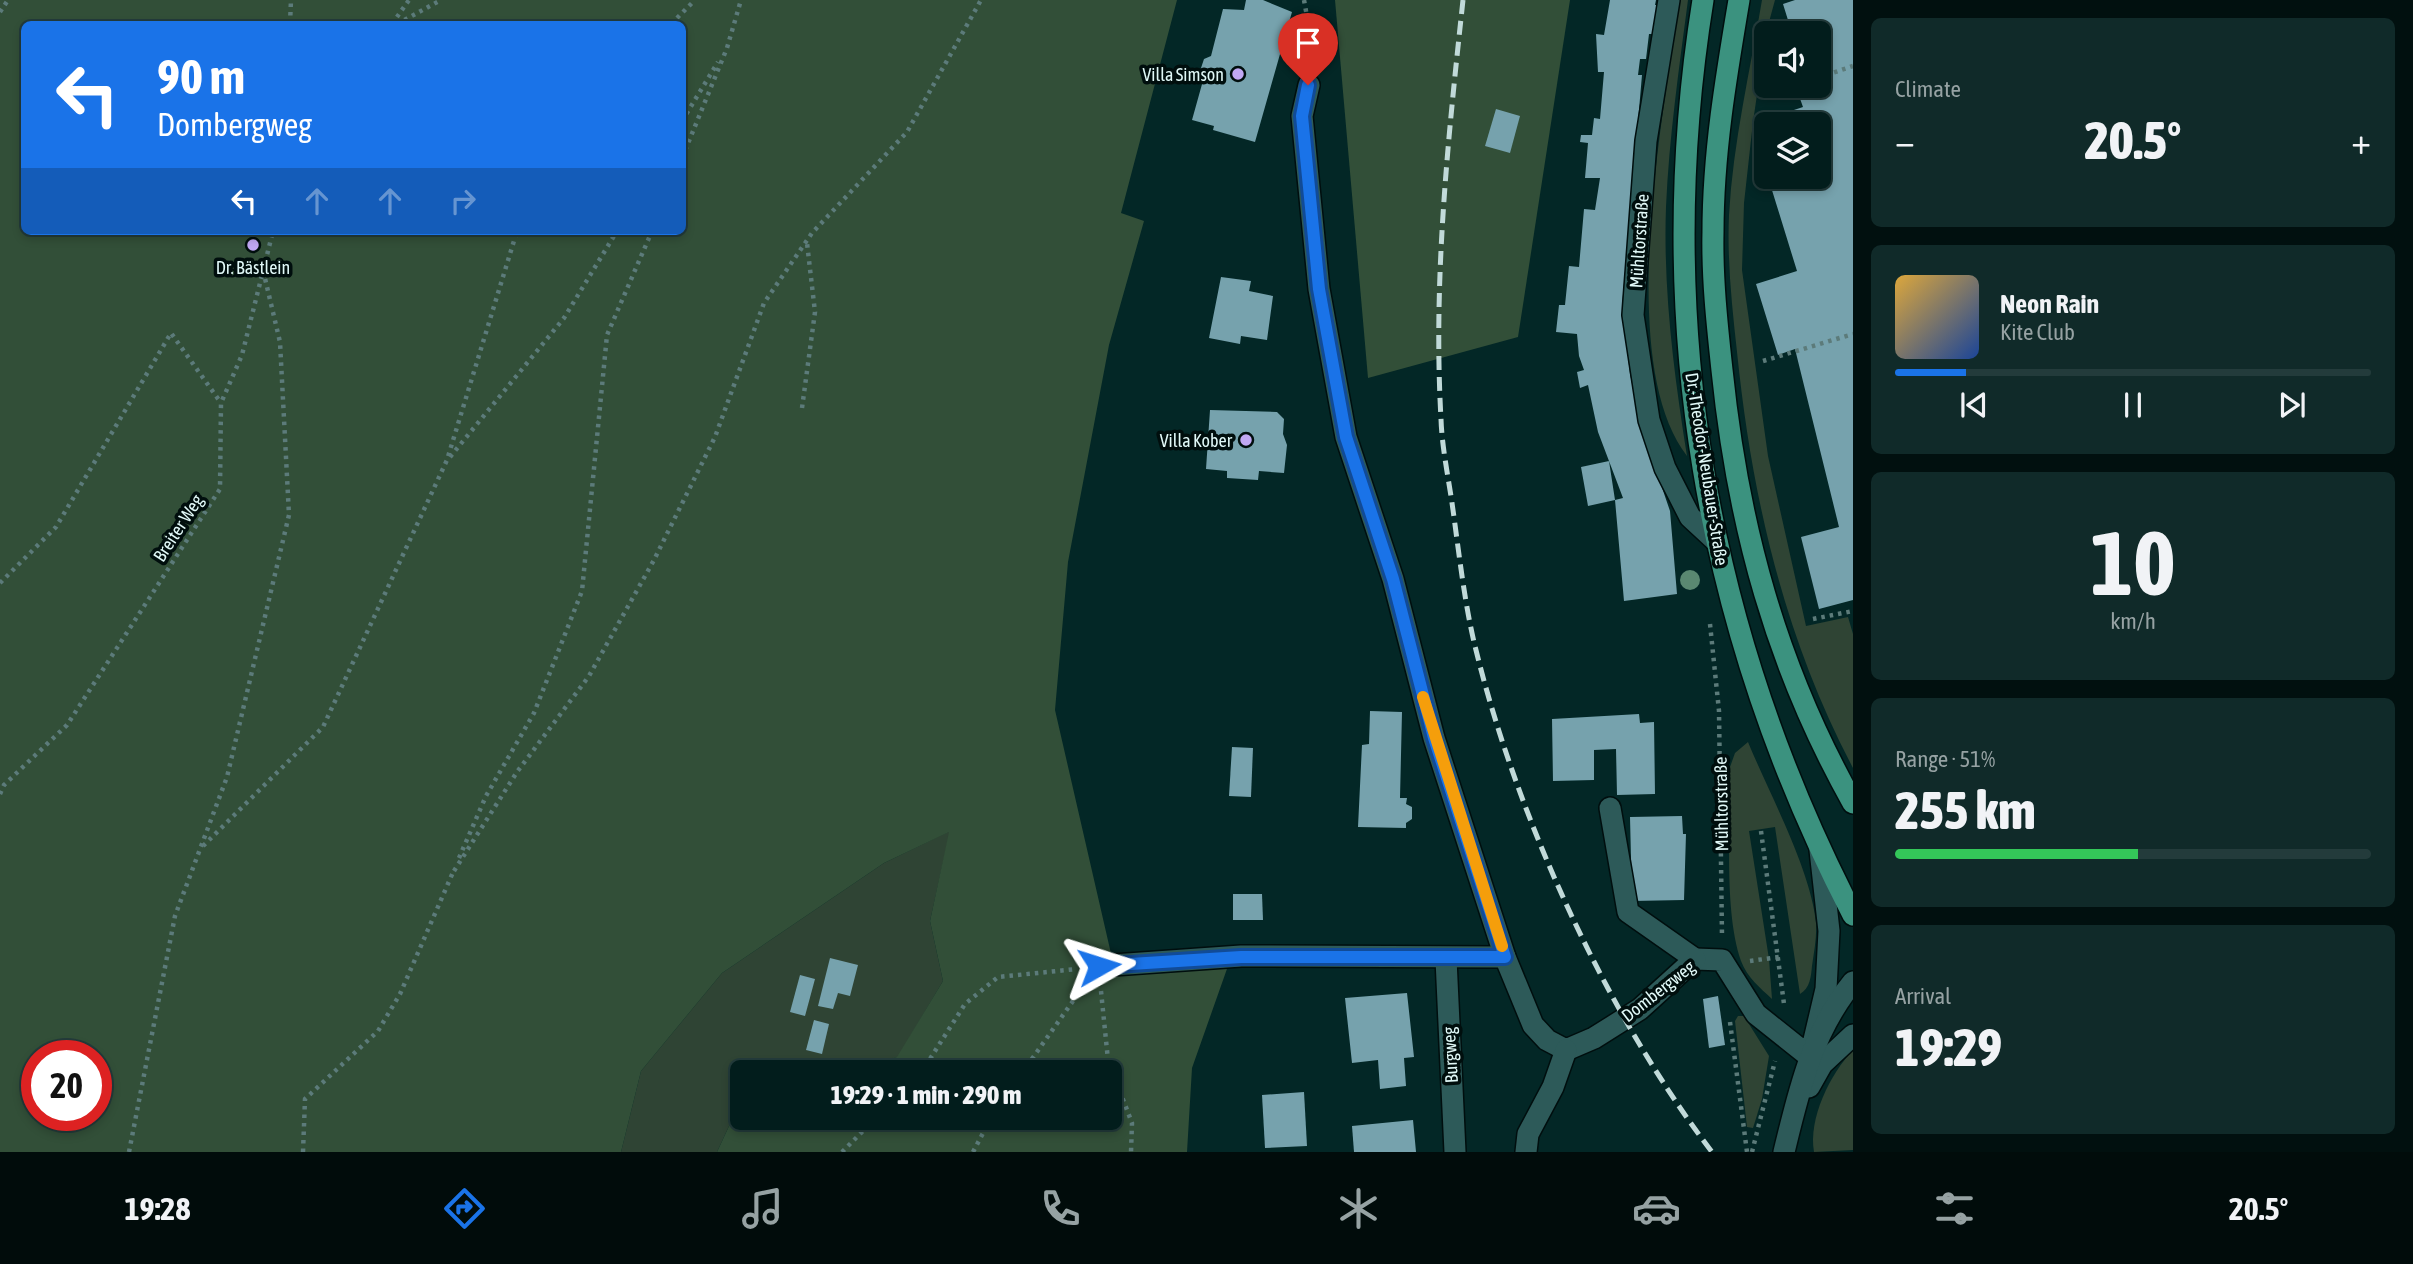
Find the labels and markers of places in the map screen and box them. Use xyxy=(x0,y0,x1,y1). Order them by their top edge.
pin xyxy=(1278,13,1338,85)
place label: Villa Simson xyxy=(1142,64,1224,85)
marker: Villa Simson xyxy=(1230,66,1246,82)
marker: Dr. Bästlein xyxy=(245,237,261,253)
place label: Dr. Bästlein xyxy=(216,257,290,278)
place label: Villa Kober xyxy=(1160,430,1233,451)
marker: Villa Kober xyxy=(1238,432,1254,448)

